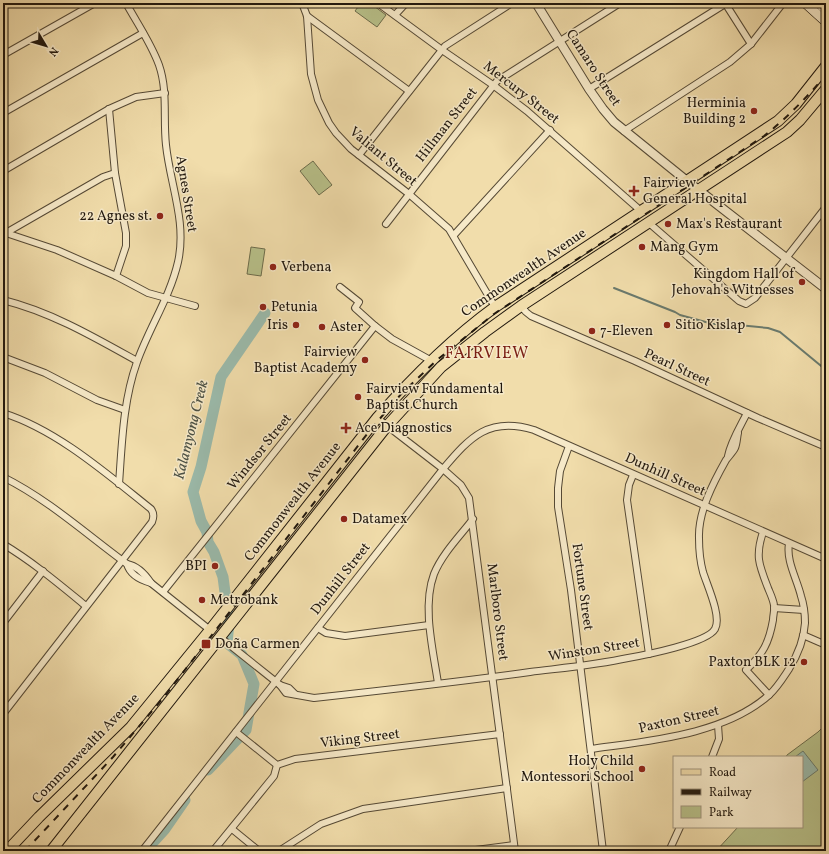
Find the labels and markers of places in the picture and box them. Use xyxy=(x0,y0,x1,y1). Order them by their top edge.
place label: Herminia Building 2 xyxy=(683,94,746,129)
marker: Herminia Building 2 xyxy=(749,106,759,116)
place label: Fairview General Hospital xyxy=(643,174,747,209)
marker: Fairview General Hospital xyxy=(628,185,640,197)
place label: 22 Agnes st. xyxy=(79,207,152,226)
marker: 22 Agnes st. xyxy=(155,211,165,221)
place label: Max's Restaurant xyxy=(676,215,782,234)
marker: Max's Restaurant xyxy=(663,219,673,229)
place label: Mang Gym xyxy=(650,238,719,257)
marker: Mang Gym xyxy=(637,242,647,252)
place label: Verbena xyxy=(281,258,331,277)
marker: Verbena xyxy=(268,262,278,272)
place label: Kingdom Hall of Jehovah's Witnesses xyxy=(672,265,795,300)
marker: Kingdom Hall of Jehovah's Witnesses xyxy=(797,277,807,287)
place label: Petunia xyxy=(271,298,318,317)
marker: Petunia xyxy=(258,302,268,312)
place label: Iris xyxy=(267,316,288,335)
place label: Sitio Kislap xyxy=(675,316,745,335)
place label: Aster xyxy=(330,318,363,337)
marker: Iris xyxy=(291,320,301,330)
marker: Sitio Kislap xyxy=(662,320,672,330)
marker: Aster xyxy=(317,322,327,332)
place label: 7-Eleven xyxy=(600,322,653,341)
marker: 7-Eleven xyxy=(587,326,597,336)
place label: Fairview Baptist Academy xyxy=(254,343,357,378)
marker: Fairview Baptist Academy xyxy=(360,355,370,365)
place label: Fairview Fundamental Baptist Church xyxy=(366,380,504,415)
marker: Fairview Fundamental Baptist Church xyxy=(353,392,363,402)
place label: Ace Diagnostics xyxy=(355,419,452,438)
marker: Ace Diagnostics xyxy=(340,422,352,434)
place label: Datamex xyxy=(352,510,407,529)
marker: Datamex xyxy=(339,514,349,524)
place label: BPI xyxy=(185,557,207,576)
marker: BPI xyxy=(210,561,220,571)
place label: Metrobank xyxy=(210,591,278,610)
marker: Metrobank xyxy=(197,595,207,605)
place label: Doña Carmen xyxy=(215,635,300,654)
marker: Doña Carmen xyxy=(200,638,212,650)
place label: Paxton BLK 12 xyxy=(709,653,796,672)
marker: Paxton BLK 12 xyxy=(799,657,809,667)
place label: Holy Child Montessori School xyxy=(521,752,634,787)
marker: Holy Child Montessori School xyxy=(637,764,647,774)

